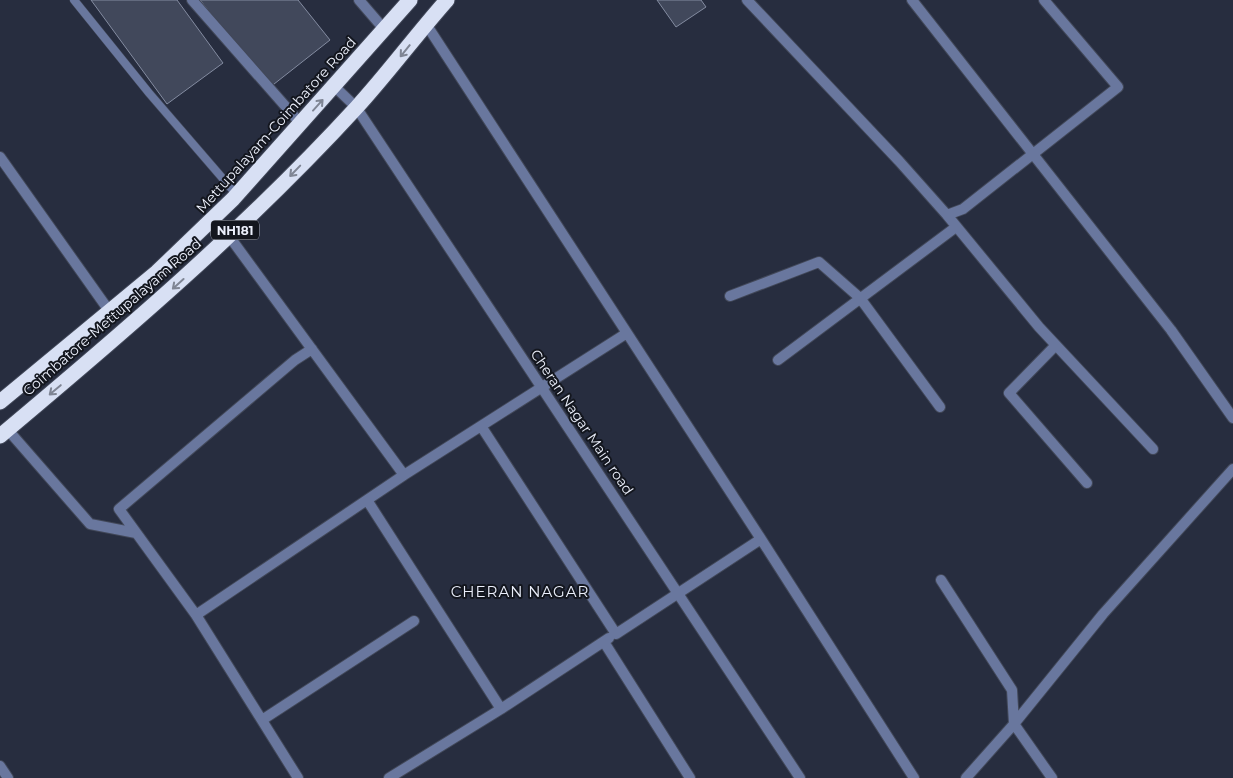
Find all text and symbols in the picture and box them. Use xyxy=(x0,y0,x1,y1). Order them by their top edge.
street label: Mettupalayam-Coimbatore Road xyxy=(192,33,360,217)
one-way arrow xyxy=(400,44,411,57)
one-way arrow xyxy=(312,99,324,112)
one-way arrow xyxy=(289,164,301,177)
road number: NH181 xyxy=(211,220,259,240)
street label: Coimbatore-Mettupalayam Road xyxy=(19,234,205,400)
one-way arrow xyxy=(172,278,185,289)
street label: Cheran Nagar Main road xyxy=(527,346,637,498)
one-way arrow xyxy=(49,384,62,395)
district label: CHERAN NAGAR xyxy=(451,582,589,601)

